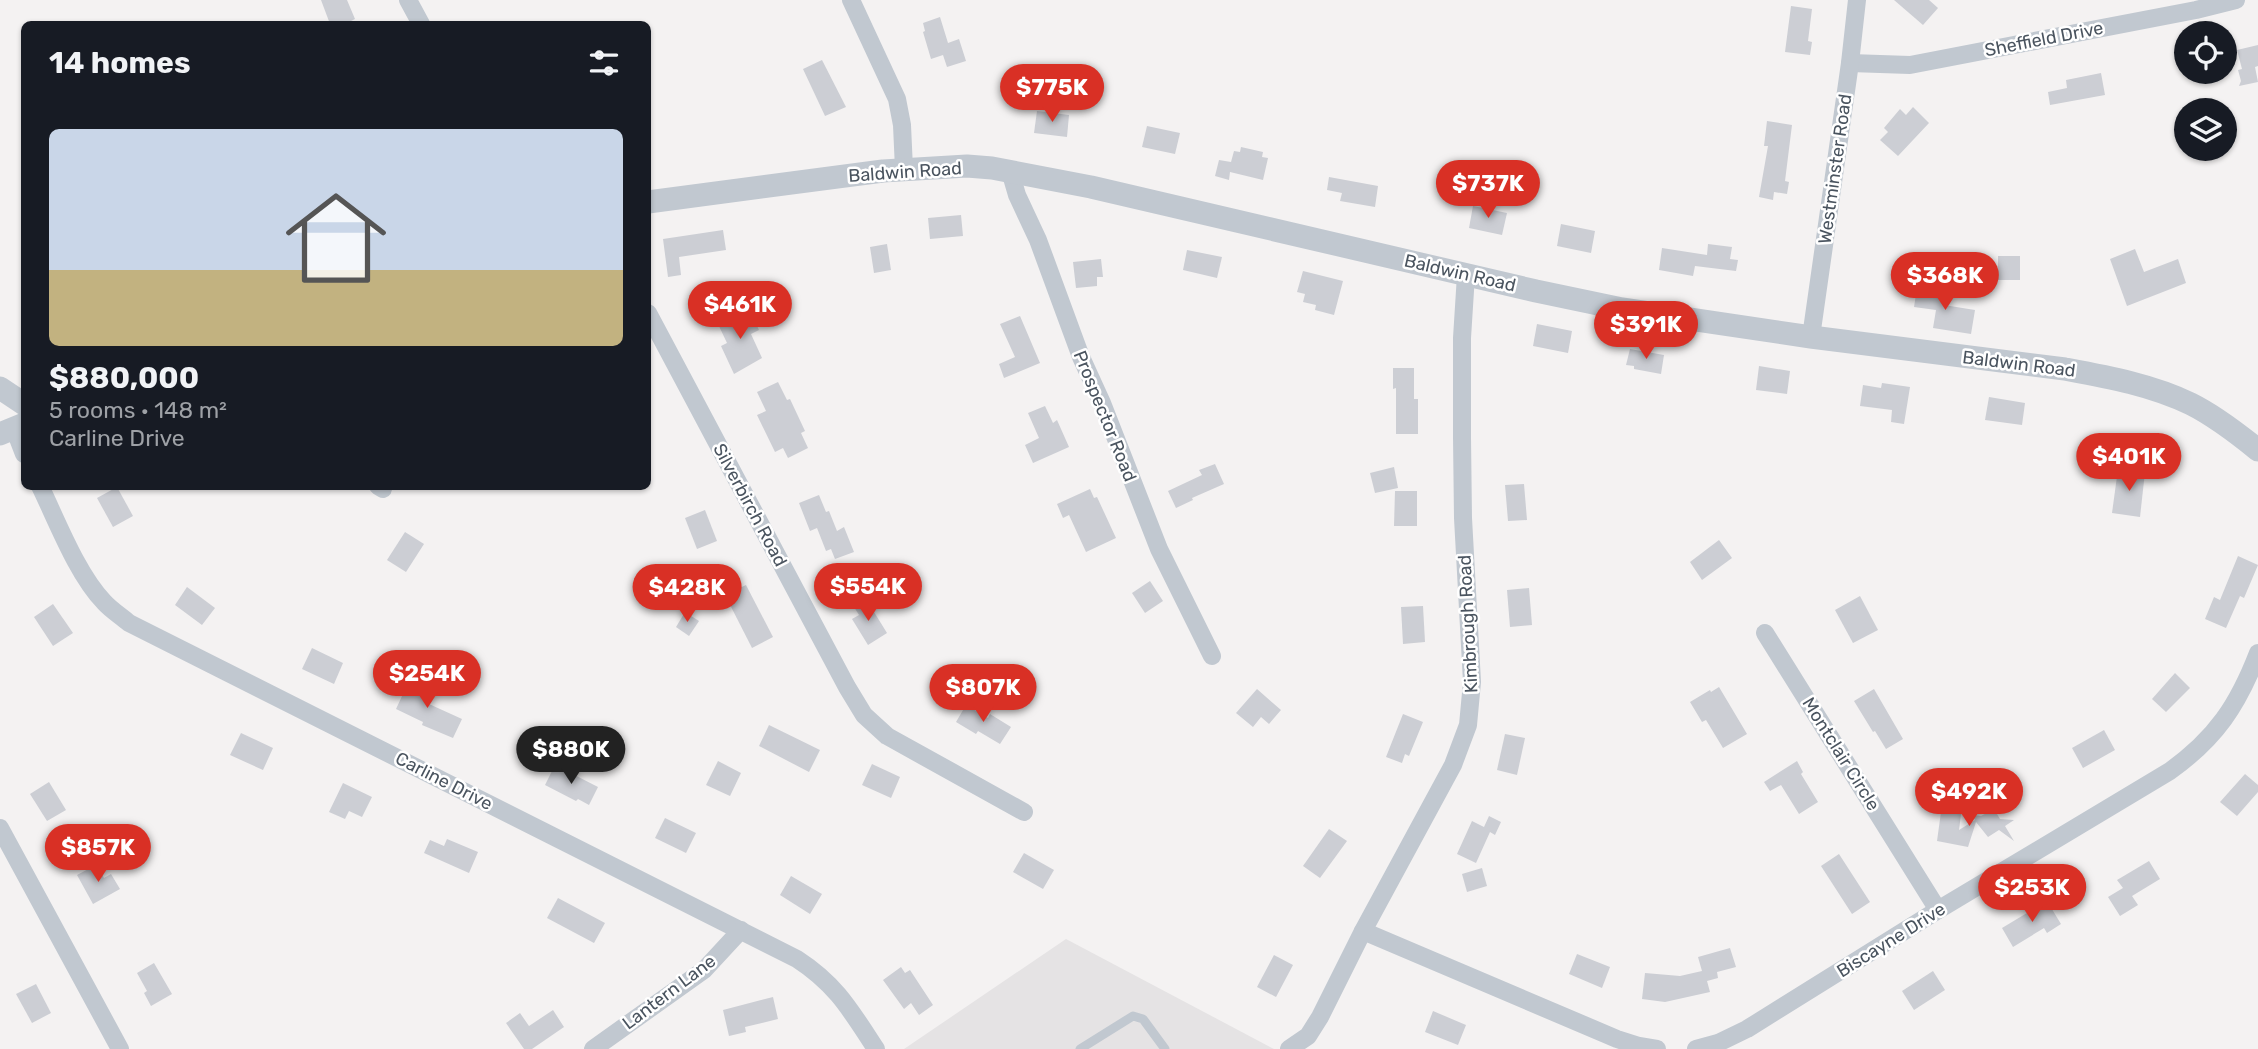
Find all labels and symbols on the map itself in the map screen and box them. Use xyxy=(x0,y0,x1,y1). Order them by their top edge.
street label: Sheffield Drive xyxy=(1983,17,2105,61)
pin: $775K xyxy=(1003,64,1101,124)
street label: Westminster Road xyxy=(1814,93,1856,245)
street label: Baldwin Road xyxy=(847,157,963,187)
pin: $737K xyxy=(1439,160,1537,220)
street label: Baldwin Road xyxy=(1402,249,1518,297)
pin: $368K xyxy=(1896,252,1994,312)
pin: $461K xyxy=(691,282,789,341)
pin: $391K xyxy=(1597,302,1695,361)
street label: Baldwin Road xyxy=(1961,346,2077,382)
street label: Prospector Road xyxy=(1069,347,1141,485)
pin: $401K xyxy=(2080,434,2178,493)
street label: Silverbirch Road xyxy=(708,440,792,570)
street label: Kimbrough Road xyxy=(1453,554,1483,694)
pin: $428K xyxy=(638,564,736,624)
pin: $554K xyxy=(819,564,917,623)
pin: $254K xyxy=(378,650,476,710)
pin: $807K xyxy=(934,664,1032,724)
street label: Montclair Circle xyxy=(1797,693,1885,815)
pin: $880K xyxy=(522,726,620,786)
street label: Carline Drive xyxy=(392,747,496,815)
pin: $492K xyxy=(1920,768,2018,828)
pin: $857K xyxy=(49,824,147,884)
pin: $253K xyxy=(1983,864,2081,924)
street label: Biscayne Drive xyxy=(1833,898,1949,982)
street label: Lantern Lane xyxy=(618,950,720,1034)

